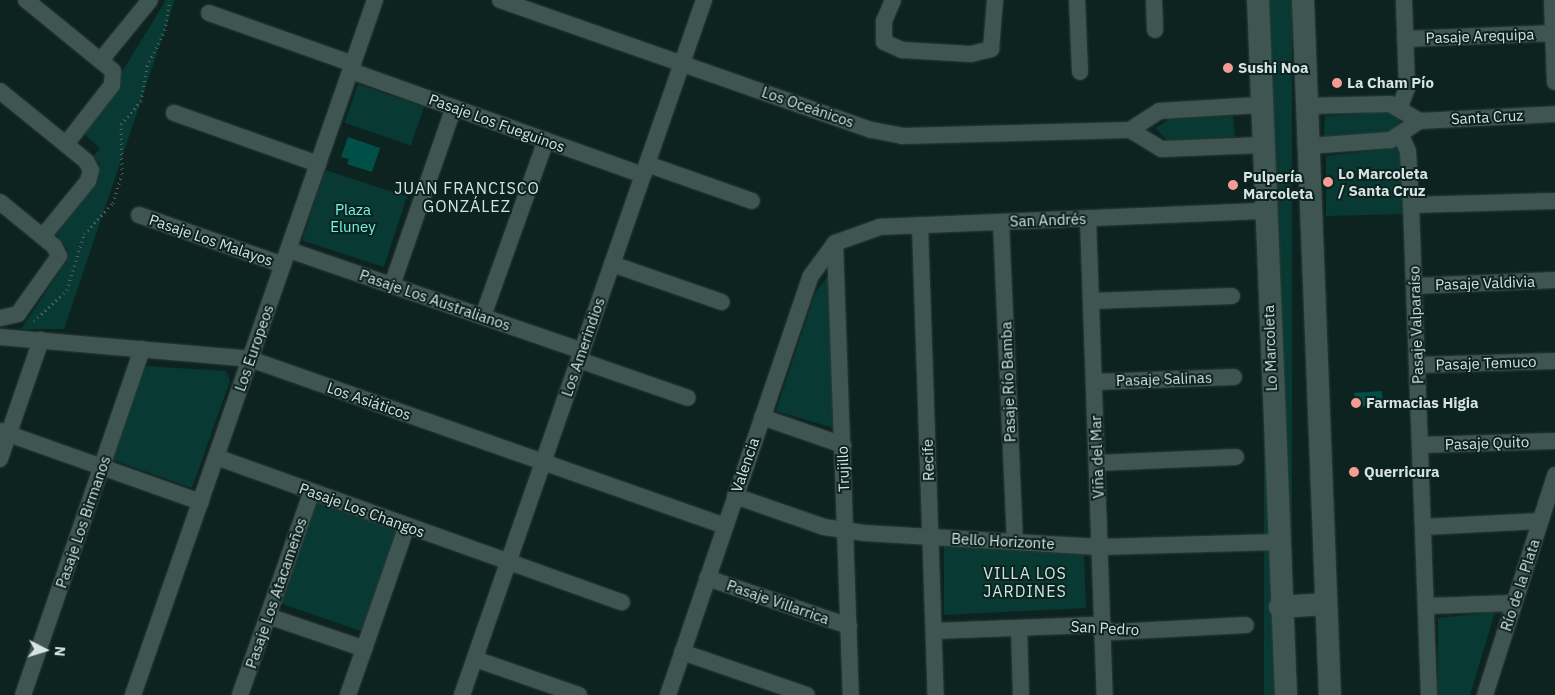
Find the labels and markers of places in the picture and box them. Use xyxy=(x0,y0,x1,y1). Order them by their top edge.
place label: Sushi Noa xyxy=(1238,59,1308,77)
marker: Sushi Noa xyxy=(1222,62,1234,74)
place label: La Cham Pío xyxy=(1347,74,1434,92)
marker: La Cham Pío xyxy=(1331,77,1343,89)
place label: Lo Marcoleta / Santa Cruz xyxy=(1338,164,1428,199)
place label: Pulpería Marcoleta xyxy=(1243,167,1313,202)
marker: Lo Marcoleta / Santa Cruz xyxy=(1322,176,1334,188)
marker: Pulpería Marcoleta xyxy=(1227,179,1239,191)
place label: Farmacias Higia xyxy=(1366,394,1479,412)
marker: Farmacias Higia xyxy=(1350,397,1362,409)
place label: Querricura xyxy=(1364,463,1440,481)
marker: Querricura xyxy=(1348,466,1360,478)

